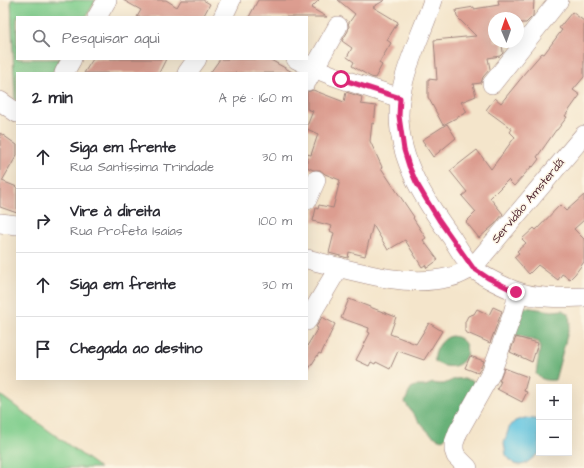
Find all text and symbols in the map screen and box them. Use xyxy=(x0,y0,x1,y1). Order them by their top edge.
north arrow xyxy=(488,12,524,48)
search box xyxy=(16,16,308,60)
icon: search xyxy=(30,27,52,49)
text: Pesquisar aqui xyxy=(62,28,159,49)
route start xyxy=(332,70,350,88)
text: 2 min xyxy=(32,86,73,110)
text: A pé · 160 m xyxy=(219,89,292,107)
text: Siga em frente xyxy=(70,137,176,158)
icon: ahead xyxy=(32,146,54,168)
text: 30 m xyxy=(262,148,292,166)
street label: Servidão Amsterdã xyxy=(487,155,569,247)
text: Rua Santíssima Trindade xyxy=(70,158,214,176)
text: Vire à direita xyxy=(70,201,160,222)
icon: right xyxy=(32,210,54,232)
text: 100 m xyxy=(259,212,292,230)
text: Rua Profeta Isaías xyxy=(70,222,183,240)
icon: ahead xyxy=(32,274,54,296)
text: Siga em frente xyxy=(70,274,176,295)
text: 30 m xyxy=(262,276,292,294)
route end xyxy=(507,283,525,301)
icon: arrive xyxy=(32,338,54,360)
text: Chegada ao destino xyxy=(70,338,203,359)
map controls xyxy=(536,384,572,456)
button: + xyxy=(536,384,572,420)
button: − xyxy=(536,420,572,456)

